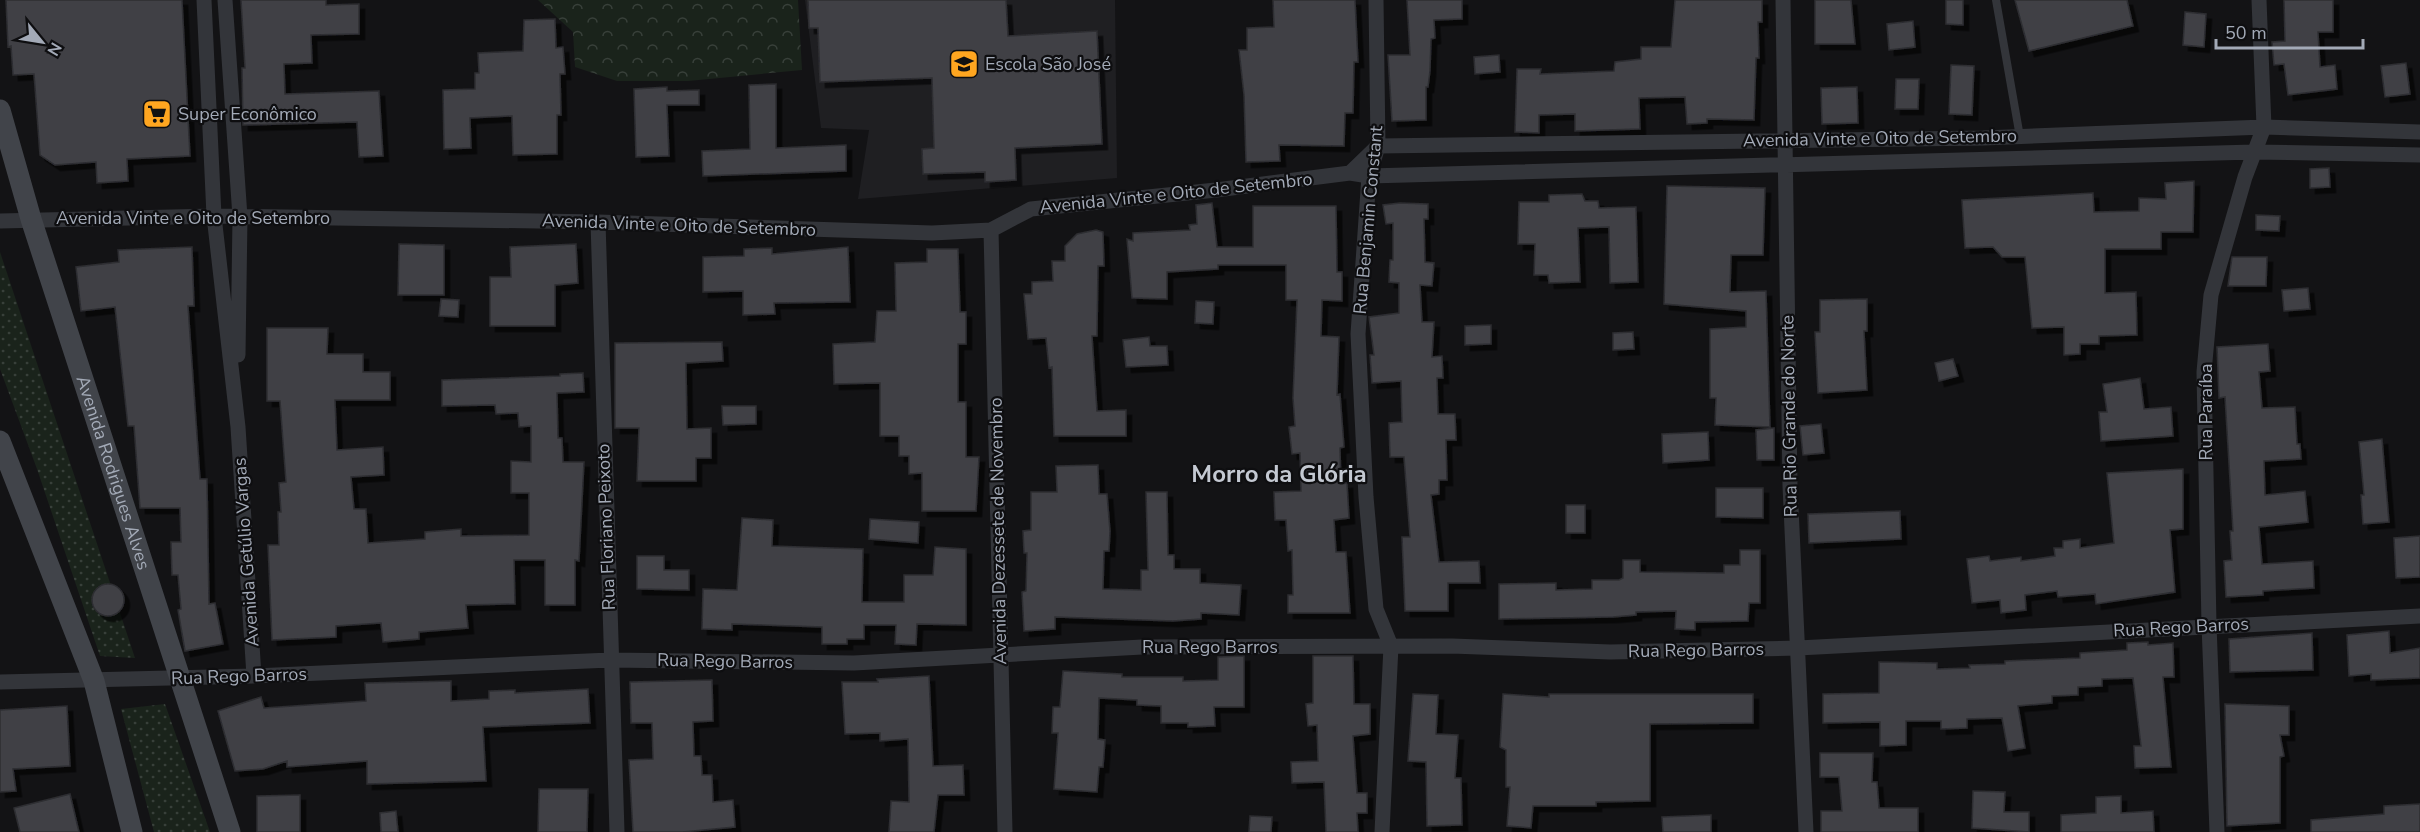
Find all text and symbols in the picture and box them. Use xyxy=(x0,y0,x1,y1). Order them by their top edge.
north arrow xyxy=(12,12,72,72)
scale bar xyxy=(2216,12,2363,50)
text: 50 m xyxy=(2225,21,2267,45)
text: N xyxy=(42,38,67,60)
school or university icon: Escola São José xyxy=(948,48,980,80)
place label: Escola São José xyxy=(985,52,1111,76)
supermarket icon: Super Econômico xyxy=(141,98,173,130)
place label: Super Econômico xyxy=(178,102,317,126)
street label: Rua Benjamin Constant xyxy=(1348,124,1388,315)
street label: Avenida Vinte e Oito de Setembro xyxy=(1743,124,2017,152)
street label: Avenida Vinte e Oito de Setembro xyxy=(1038,167,1314,219)
street label: Avenida Vinte e Oito de Setembro xyxy=(56,206,330,230)
street label: Avenida Vinte e Oito de Setembro xyxy=(542,208,816,242)
street label: Rua Rio Grande do Norte xyxy=(1775,315,1803,517)
street label: Rua Paraíba xyxy=(2194,363,2218,461)
street label: Avenida Rodrigues Alves xyxy=(71,373,156,573)
street label: Avenida Dezessete de Novembro xyxy=(984,397,1012,665)
street label: Rua Floriano Peixoto xyxy=(591,443,621,611)
street label: Avenida Getúlio Vargas xyxy=(227,457,265,647)
district label: Morro da Glória xyxy=(1191,458,1367,490)
street label: Rua Rego Barros xyxy=(2112,611,2250,643)
street label: Rua Rego Barros xyxy=(1142,635,1278,659)
street label: Rua Rego Barros xyxy=(1628,637,1764,663)
street label: Rua Rego Barros xyxy=(657,648,793,674)
street label: Rua Rego Barros xyxy=(171,662,307,690)

